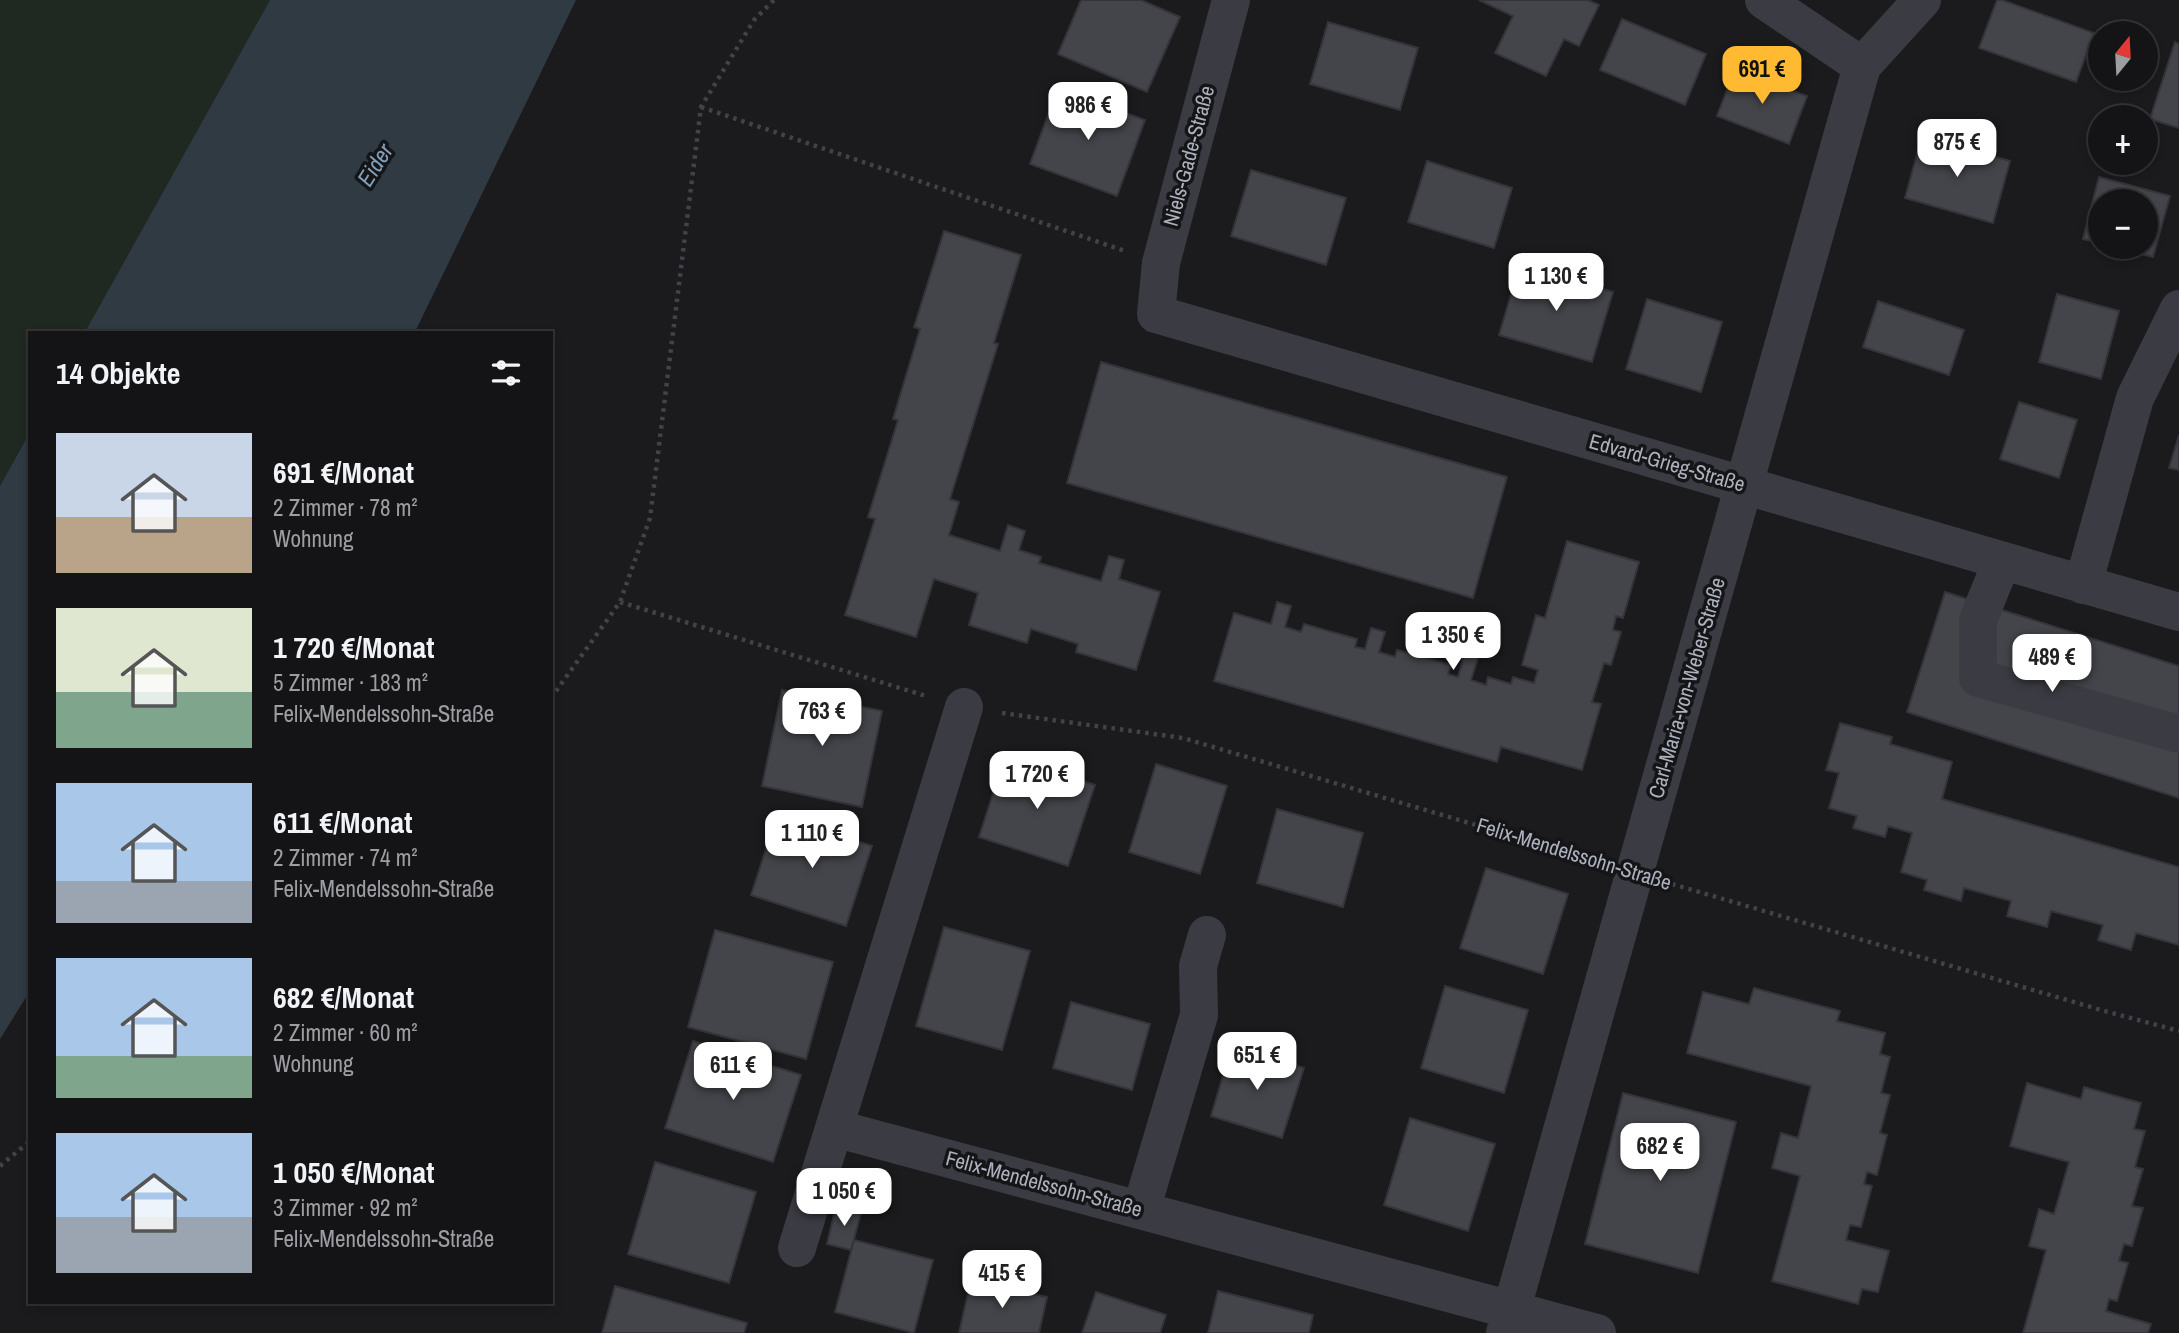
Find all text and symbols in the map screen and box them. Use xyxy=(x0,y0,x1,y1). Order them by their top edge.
north arrow xyxy=(2088,21,2158,91)
map controls xyxy=(2088,21,2158,259)
pin: 691 € xyxy=(1713,46,1811,106)
text: 691 € xyxy=(1738,53,1786,84)
pin: 986 € xyxy=(1039,82,1137,142)
street label: Niels-Gade-Straße xyxy=(1156,82,1221,229)
text: 986 € xyxy=(1064,89,1112,120)
button: + xyxy=(2088,105,2158,175)
pin: 875 € xyxy=(1908,120,2006,179)
text: 875 € xyxy=(1933,126,1981,157)
water label: Eider xyxy=(349,137,400,192)
button: − xyxy=(2088,189,2158,259)
pin: 1 130 € xyxy=(1491,254,1621,313)
text: 1 130 € xyxy=(1525,260,1587,291)
text: 14 Objekte xyxy=(56,353,180,393)
icon: filters xyxy=(487,354,525,392)
street label: Edvard-Grieg-Straße xyxy=(1586,426,1748,499)
text: 691 €/Monat xyxy=(273,452,414,492)
icon: home xyxy=(112,461,196,545)
text: 2 Zimmer · 78 m² xyxy=(273,492,418,523)
text: Wohnung xyxy=(273,523,353,554)
street label: Carl-Maria-von-Weber-Straße xyxy=(1641,574,1732,802)
pin: 1 350 € xyxy=(1388,612,1518,672)
text: 1 350 € xyxy=(1422,619,1484,650)
text: 1 720 €/Monat xyxy=(273,627,434,667)
pin: 489 € xyxy=(2003,634,2101,694)
icon: home xyxy=(112,636,196,720)
text: 489 € xyxy=(2028,641,2076,672)
text: 5 Zimmer · 183 m² xyxy=(273,667,428,698)
pin: 763 € xyxy=(773,688,871,748)
text: 763 € xyxy=(798,695,846,726)
text: Felix-Mendelssohn-Straße xyxy=(273,698,494,729)
pin: 1 720 € xyxy=(972,752,1102,811)
text: 1 720 € xyxy=(1006,758,1068,789)
text: 611 €/Monat xyxy=(273,802,412,842)
pin: 1 110 € xyxy=(747,810,877,870)
street label: Felix-Mendelssohn-Straße xyxy=(1473,810,1675,897)
icon: home xyxy=(112,811,196,895)
text: 1 110 € xyxy=(781,817,843,848)
text: 2 Zimmer · 74 m² xyxy=(273,842,418,873)
text: Felix-Mendelssohn-Straße xyxy=(273,873,494,904)
text: 682 €/Monat xyxy=(273,977,414,1017)
icon: home xyxy=(112,986,196,1070)
text: 2 Zimmer · 60 m² xyxy=(273,1017,418,1048)
pin: 651 € xyxy=(1208,1032,1306,1092)
text: 651 € xyxy=(1233,1039,1281,1070)
pin: 611 € xyxy=(684,1042,782,1102)
text: Wohnung xyxy=(273,1048,353,1079)
text: 611 € xyxy=(710,1049,756,1080)
pin: 682 € xyxy=(1611,1124,1709,1183)
text: 682 € xyxy=(1636,1130,1684,1161)
street label: Felix-Mendelssohn-Straße xyxy=(943,1143,1145,1224)
text: 1 050 €/Monat xyxy=(273,1152,434,1192)
icon: home xyxy=(112,1161,196,1245)
pin: 1 050 € xyxy=(779,1168,909,1228)
text: 1 050 € xyxy=(813,1175,875,1206)
text: 3 Zimmer · 92 m² xyxy=(273,1192,418,1223)
text: Felix-Mendelssohn-Straße xyxy=(273,1223,494,1254)
pin: 415 € xyxy=(953,1250,1051,1310)
text: 415 € xyxy=(978,1257,1026,1288)

